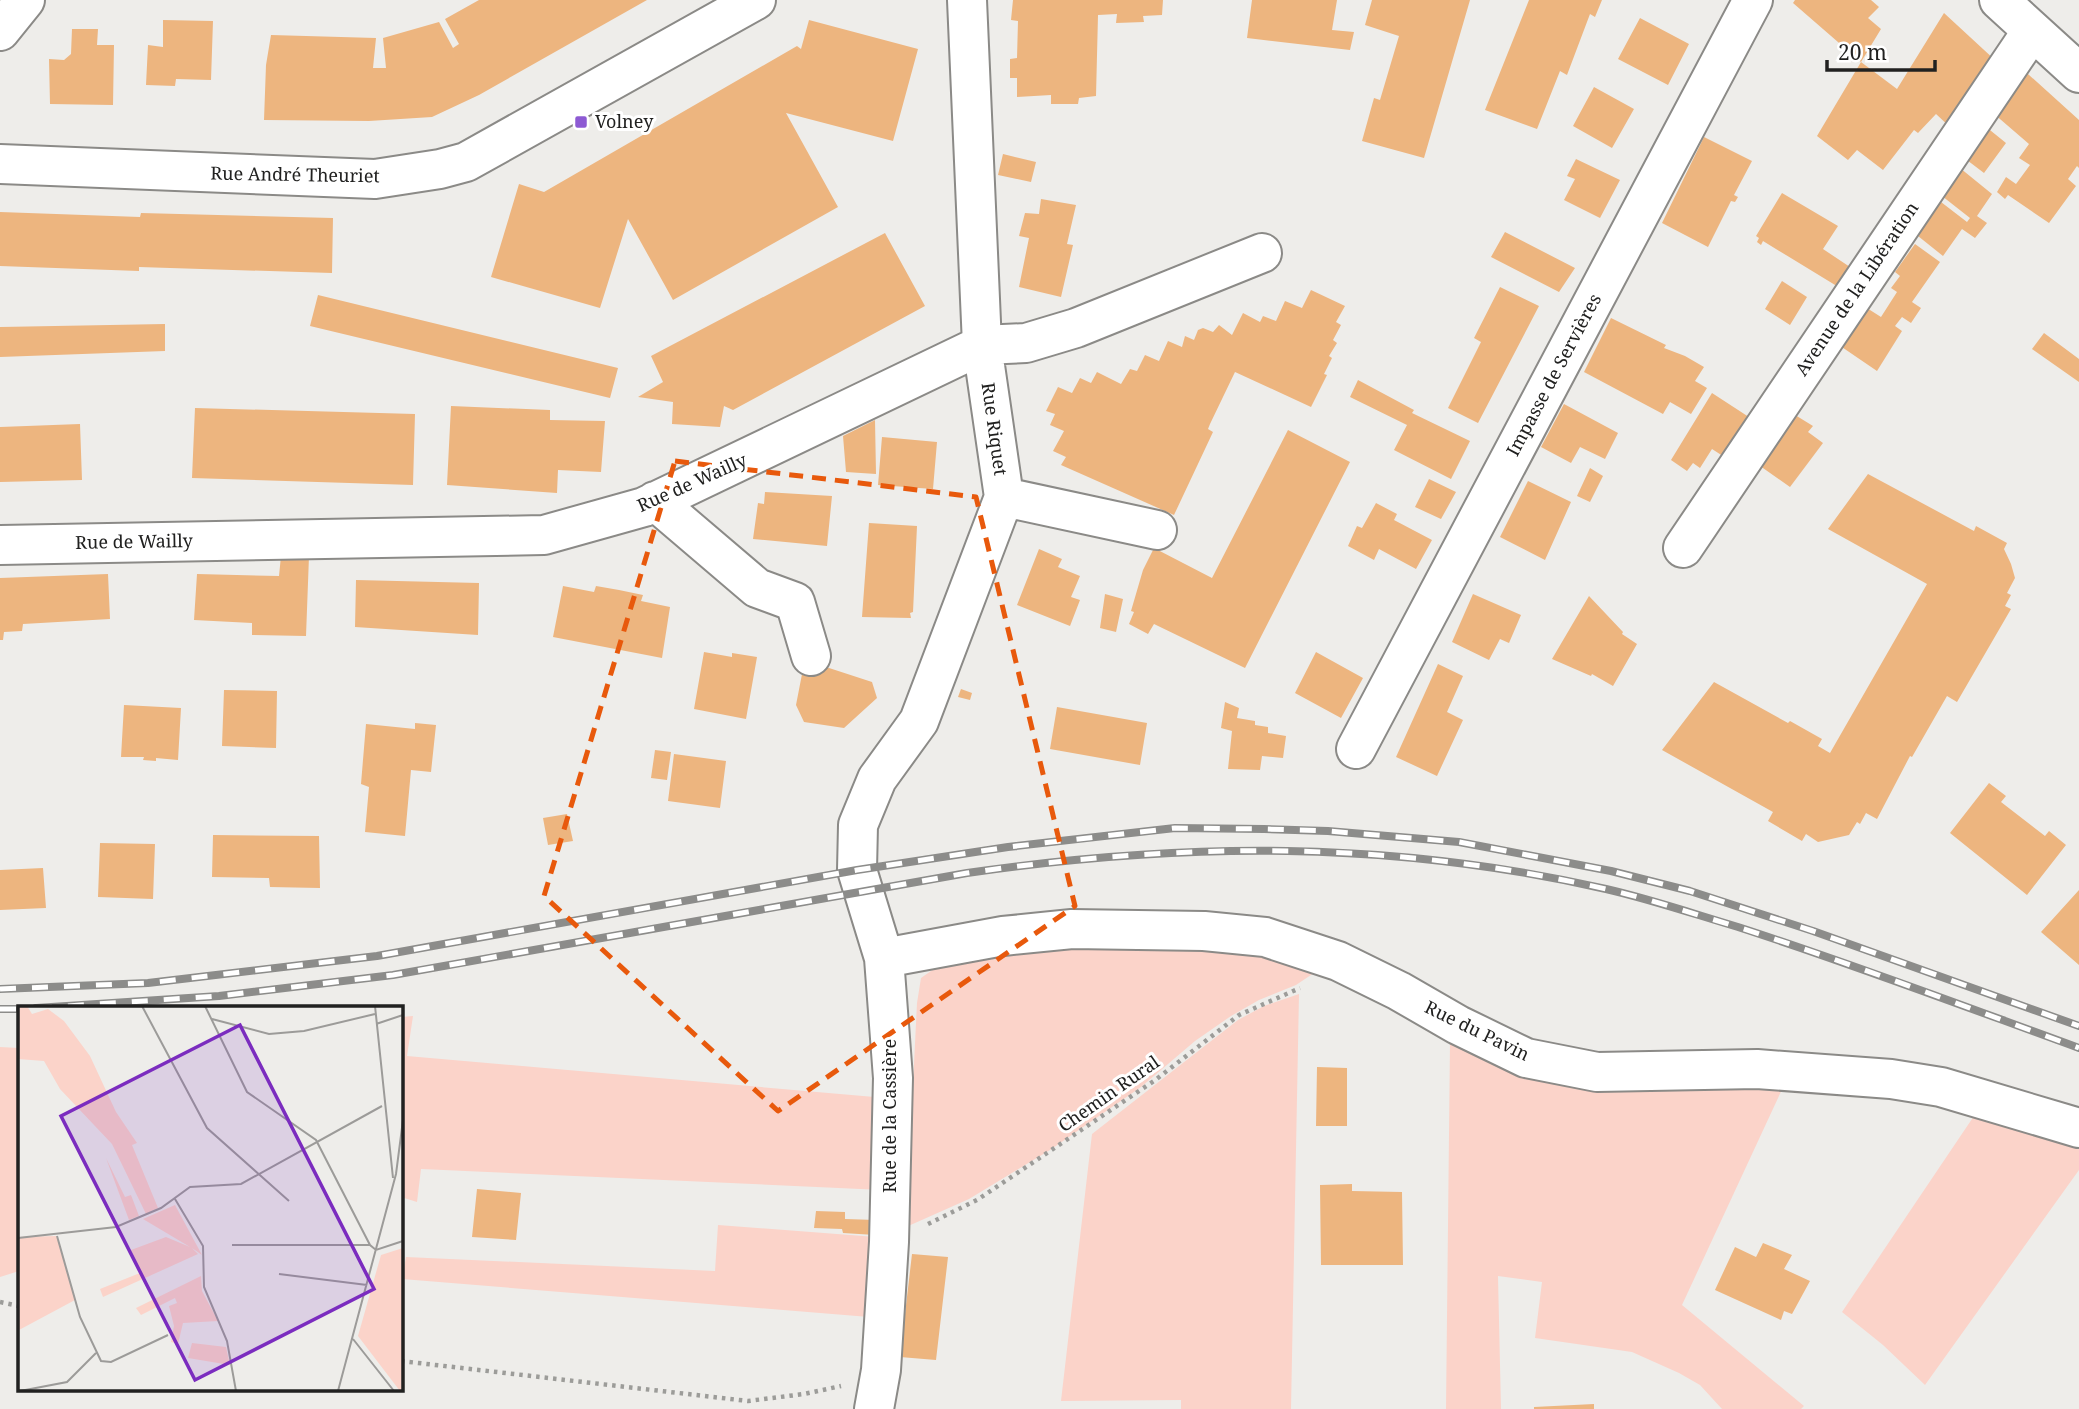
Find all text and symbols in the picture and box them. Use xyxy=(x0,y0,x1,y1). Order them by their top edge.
scale bar xyxy=(1827,28,1936,72)
text: 20 m xyxy=(1838,38,1887,66)
place label: Volney xyxy=(595,109,654,133)
marker: Volney xyxy=(573,114,589,130)
street label: Rue André Theuriet xyxy=(210,161,380,187)
street label: Avenue de la Libération xyxy=(1789,197,1924,380)
street label: Impasse de Servières xyxy=(1500,289,1606,460)
street label: Rue Riquet xyxy=(977,381,1013,477)
street label: Rue de Wailly xyxy=(633,447,751,517)
street label: Rue de Wailly xyxy=(75,528,194,554)
street label: Rue du Pavin xyxy=(1421,994,1534,1066)
inset map xyxy=(18,1006,402,1392)
street label: Rue de la Cassière xyxy=(877,1039,901,1193)
street label: Chemin Rural xyxy=(1053,1049,1164,1137)

